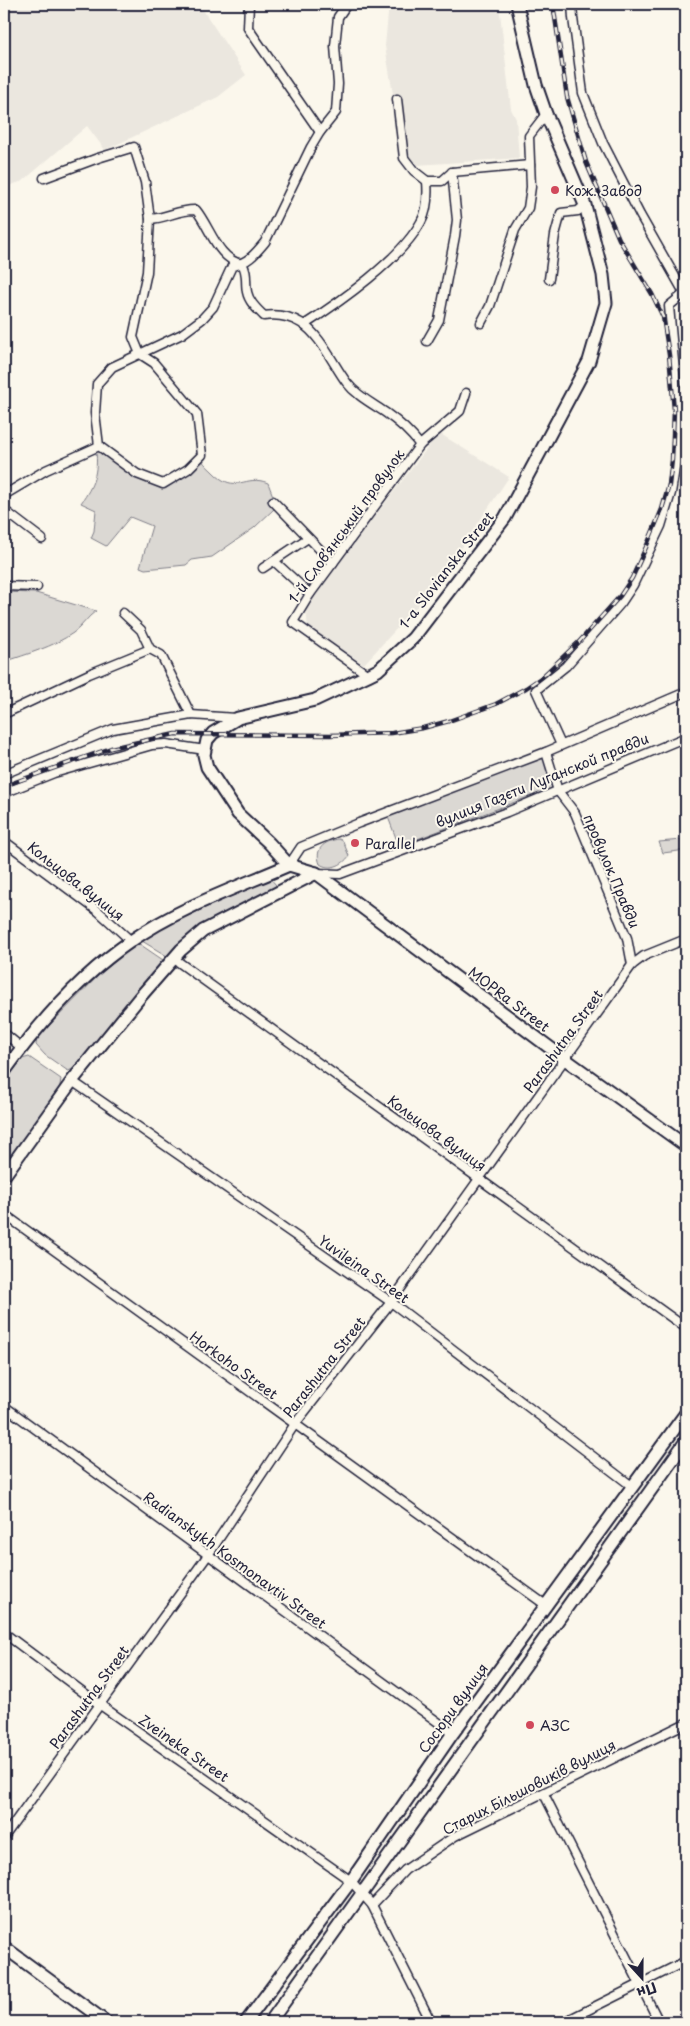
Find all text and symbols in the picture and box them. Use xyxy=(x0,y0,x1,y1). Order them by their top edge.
place label: Кож. Завод xyxy=(565,180,642,201)
marker: Кож. Завод xyxy=(549,184,561,196)
street label: 1-й Слов’янський провулок xyxy=(283,444,410,607)
street label: 1-a Slovianska Street xyxy=(394,507,498,633)
street label: вулиця Газєти Луганской правди xyxy=(432,728,652,832)
street label: провулок Правди xyxy=(579,811,645,931)
place label: Parallel xyxy=(365,833,416,854)
street label: Кольцова вулиця xyxy=(23,836,129,926)
marker: Parallel xyxy=(349,837,361,849)
street label: MOPRa Street xyxy=(464,961,554,1037)
street label: Parashutna Street xyxy=(518,985,608,1097)
street label: Кольцова вулиця xyxy=(383,1090,491,1176)
street label: Yuvileina Street xyxy=(314,1230,414,1308)
street label: Parashutna Street xyxy=(278,1312,370,1422)
street label: Horkoho Street xyxy=(186,1326,283,1404)
street label: Radianskykh Kosmonavtiv Street xyxy=(139,1486,331,1634)
street label: Parashutna Street xyxy=(44,1641,134,1753)
street label: Сосюри вулиця xyxy=(413,1659,493,1757)
street label: Zveineka Street xyxy=(135,1709,234,1787)
place label: АЗС xyxy=(540,1715,570,1736)
marker: АЗС xyxy=(524,1719,536,1731)
street label: Старих Більшовиків вулиця xyxy=(439,1734,619,1840)
north arrow xyxy=(618,1954,668,2004)
text: Пн xyxy=(634,1977,660,2004)

